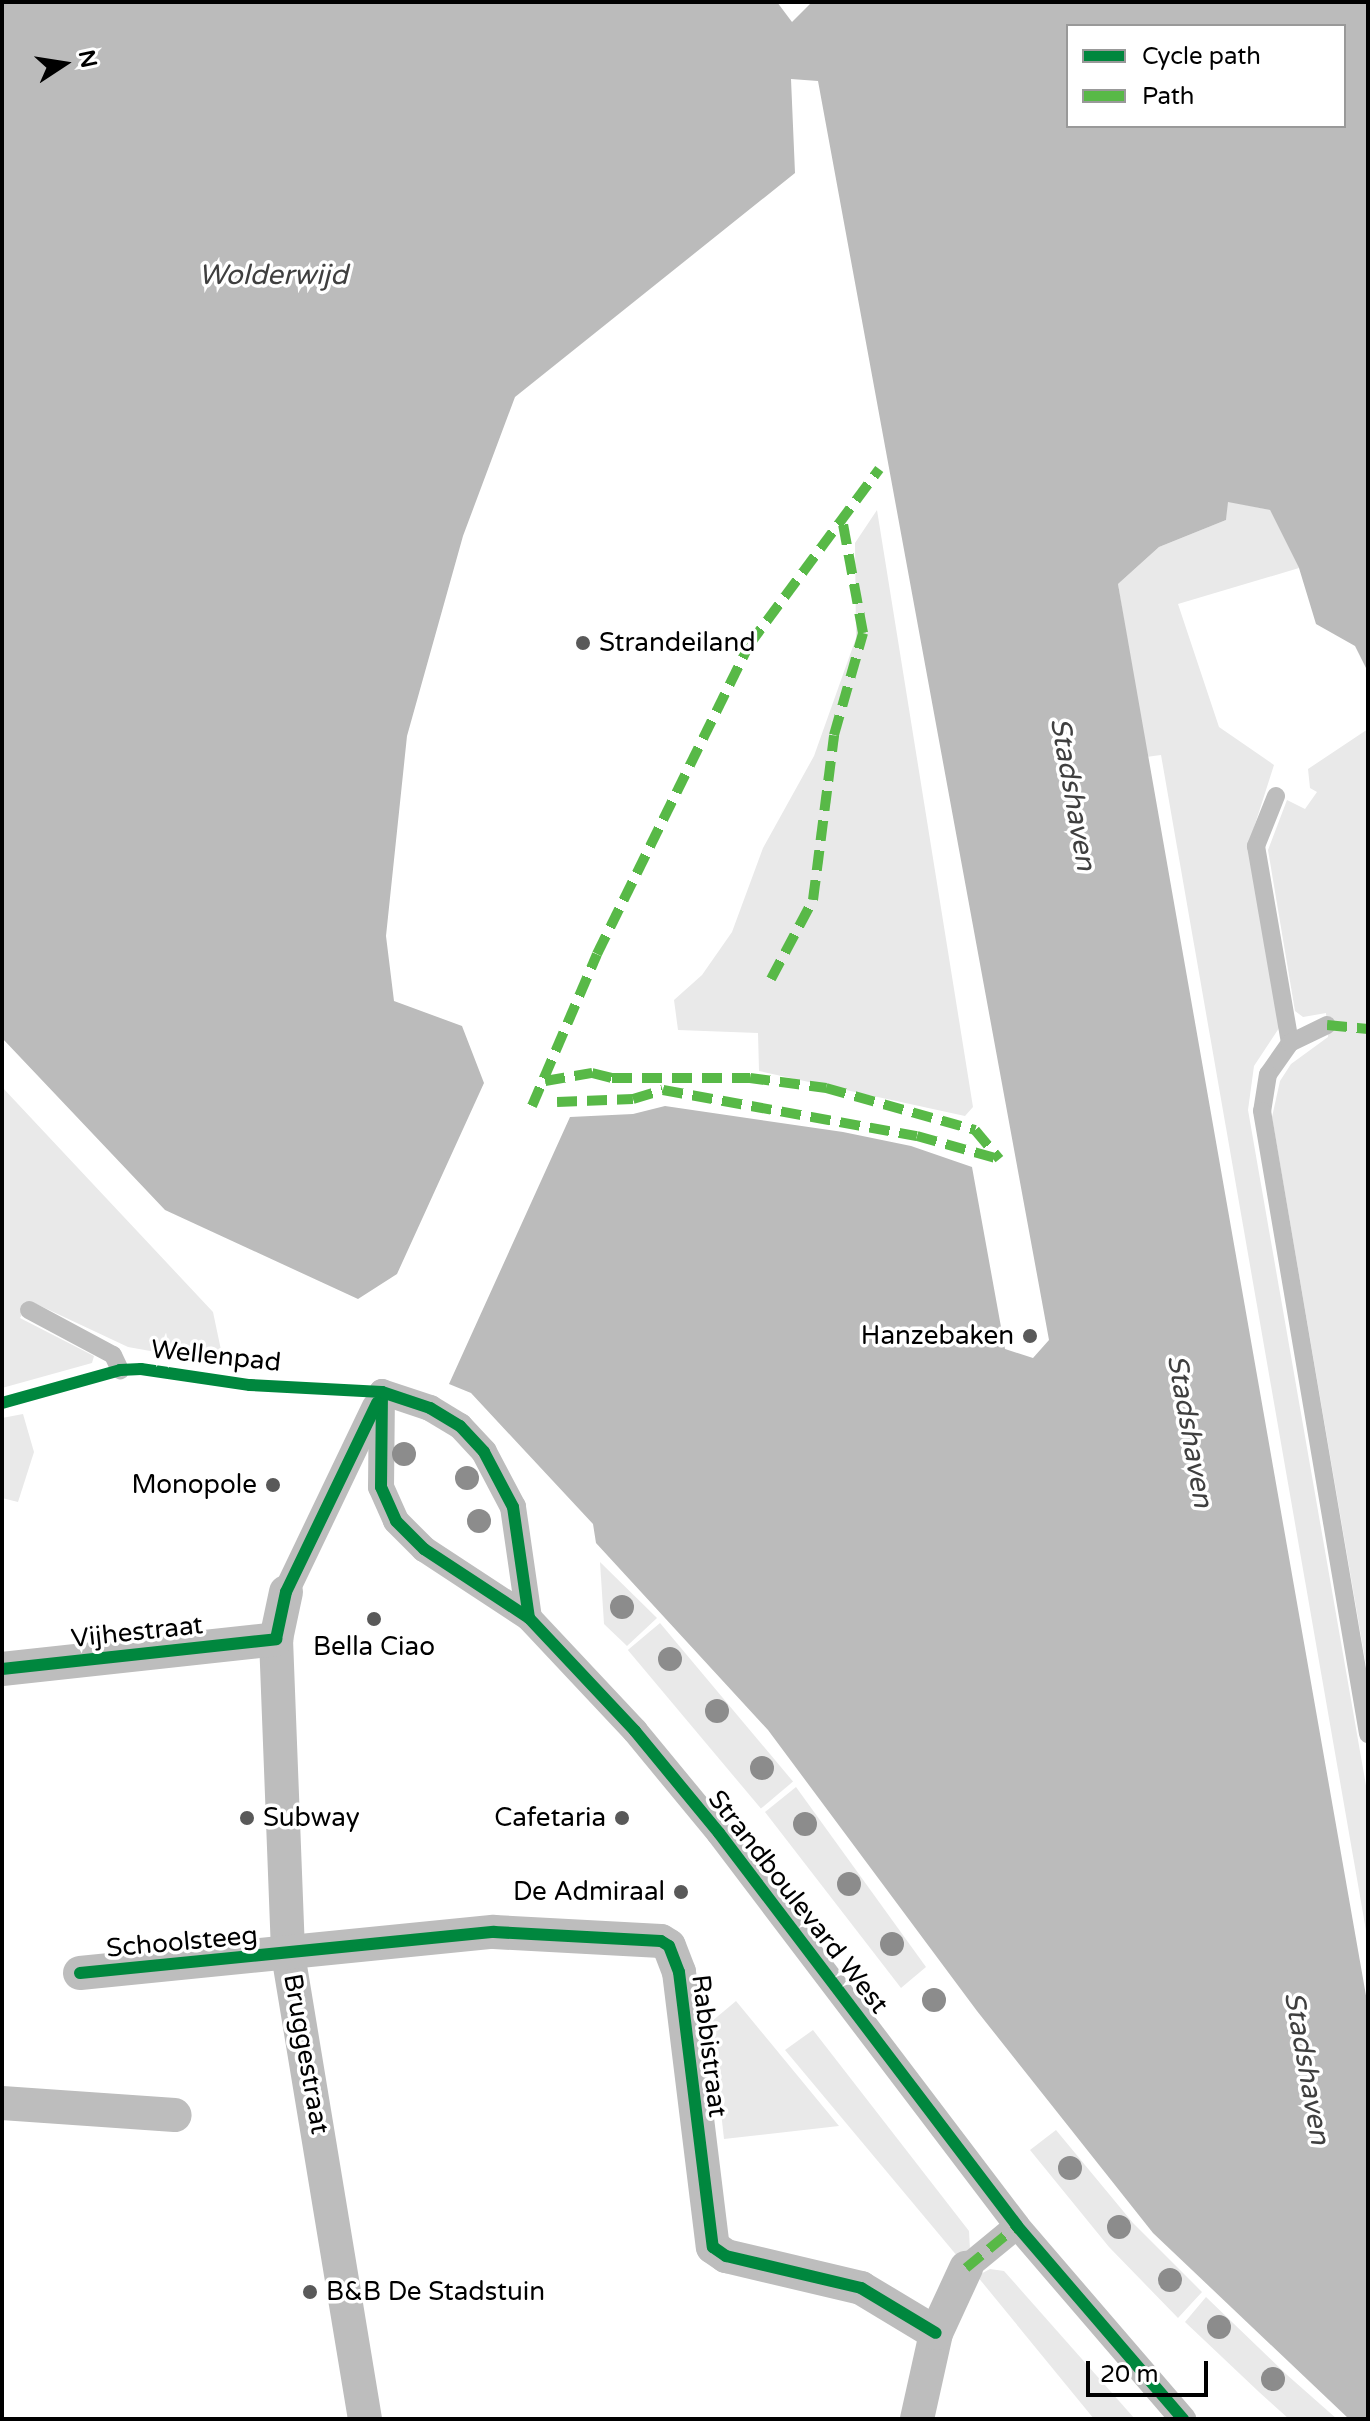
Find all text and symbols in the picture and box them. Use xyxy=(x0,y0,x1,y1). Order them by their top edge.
north arrow xyxy=(24,24,104,104)
legend xyxy=(1066,24,1346,128)
text: Cycle path xyxy=(1142,42,1261,71)
text: N xyxy=(73,48,102,70)
text: Path xyxy=(1142,82,1195,111)
water label: Wolderwijd xyxy=(198,258,348,292)
place label: Strandeiland xyxy=(599,627,756,659)
marker: Strandeiland xyxy=(574,634,592,652)
water label: Stadshaven xyxy=(1043,715,1103,873)
place label: Hanzebaken xyxy=(861,1320,1014,1352)
marker: Hanzebaken xyxy=(1021,1327,1039,1345)
street label: Wellenpad xyxy=(149,1334,283,1378)
water label: Stadshaven xyxy=(1160,1352,1220,1510)
place label: Monopole xyxy=(131,1469,257,1501)
marker: Monopole xyxy=(264,1476,282,1494)
street label: Vijhestraat xyxy=(69,1610,205,1654)
marker: Bella Ciao xyxy=(365,1610,383,1628)
place label: Bella Ciao xyxy=(313,1631,435,1663)
street label: Strandboulevard West xyxy=(701,1784,895,2020)
place label: Subway xyxy=(263,1802,360,1834)
place label: Cafetaria xyxy=(494,1802,606,1834)
marker: Subway xyxy=(238,1809,256,1827)
marker: Cafetaria xyxy=(613,1809,631,1827)
place label: De Admiraal xyxy=(513,1876,665,1908)
marker: De Admiraal xyxy=(672,1883,690,1901)
street label: Schoolsteeg xyxy=(105,1920,259,1964)
street label: Bruggestraat xyxy=(277,1971,335,2137)
street label: Rabbistraat xyxy=(685,1973,733,2119)
water label: Stadshaven xyxy=(1277,1989,1337,2147)
place label: B&B De Stadstuin xyxy=(326,2276,545,2308)
marker: B&B De Stadstuin xyxy=(301,2283,319,2301)
scale bar xyxy=(1090,2345,1212,2395)
text: 20 m xyxy=(1100,2360,1158,2389)

